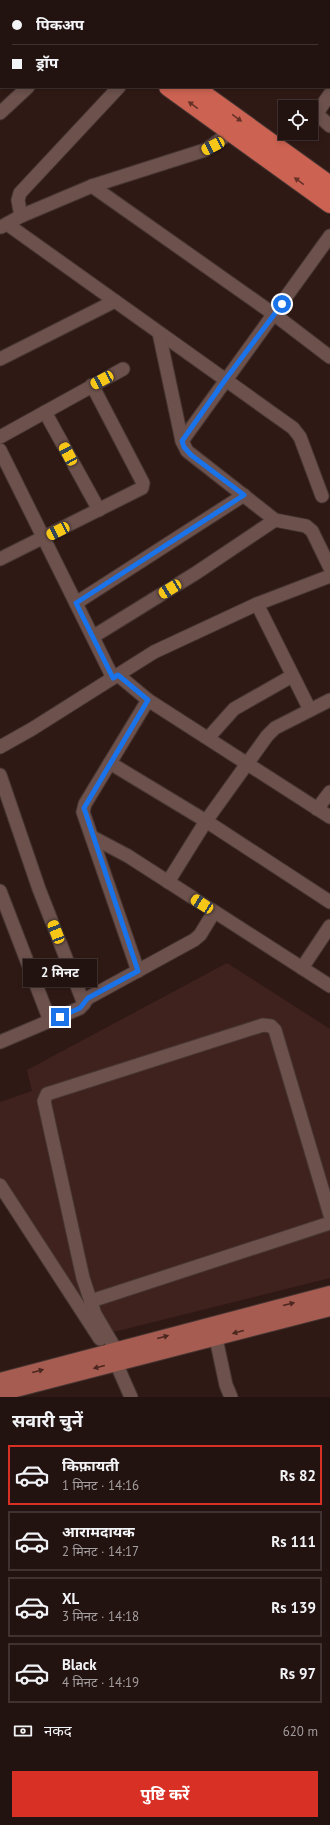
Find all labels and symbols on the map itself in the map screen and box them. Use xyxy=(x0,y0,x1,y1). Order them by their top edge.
one-way arrow xyxy=(188,101,198,109)
one-way arrow xyxy=(231,114,242,122)
car xyxy=(200,135,226,157)
one-way arrow xyxy=(293,177,304,185)
route start xyxy=(273,295,291,313)
car xyxy=(89,369,115,391)
car xyxy=(57,441,79,467)
car xyxy=(45,520,71,542)
car xyxy=(157,578,183,600)
car xyxy=(189,892,215,916)
car xyxy=(46,919,66,945)
callout: 2 मिनट xyxy=(23,959,97,987)
route end xyxy=(51,1008,69,1026)
one-way arrow xyxy=(283,1301,295,1307)
one-way arrow xyxy=(232,1329,244,1335)
one-way arrow xyxy=(157,1334,170,1340)
one-way arrow xyxy=(92,1365,105,1371)
one-way arrow xyxy=(32,1368,44,1374)

